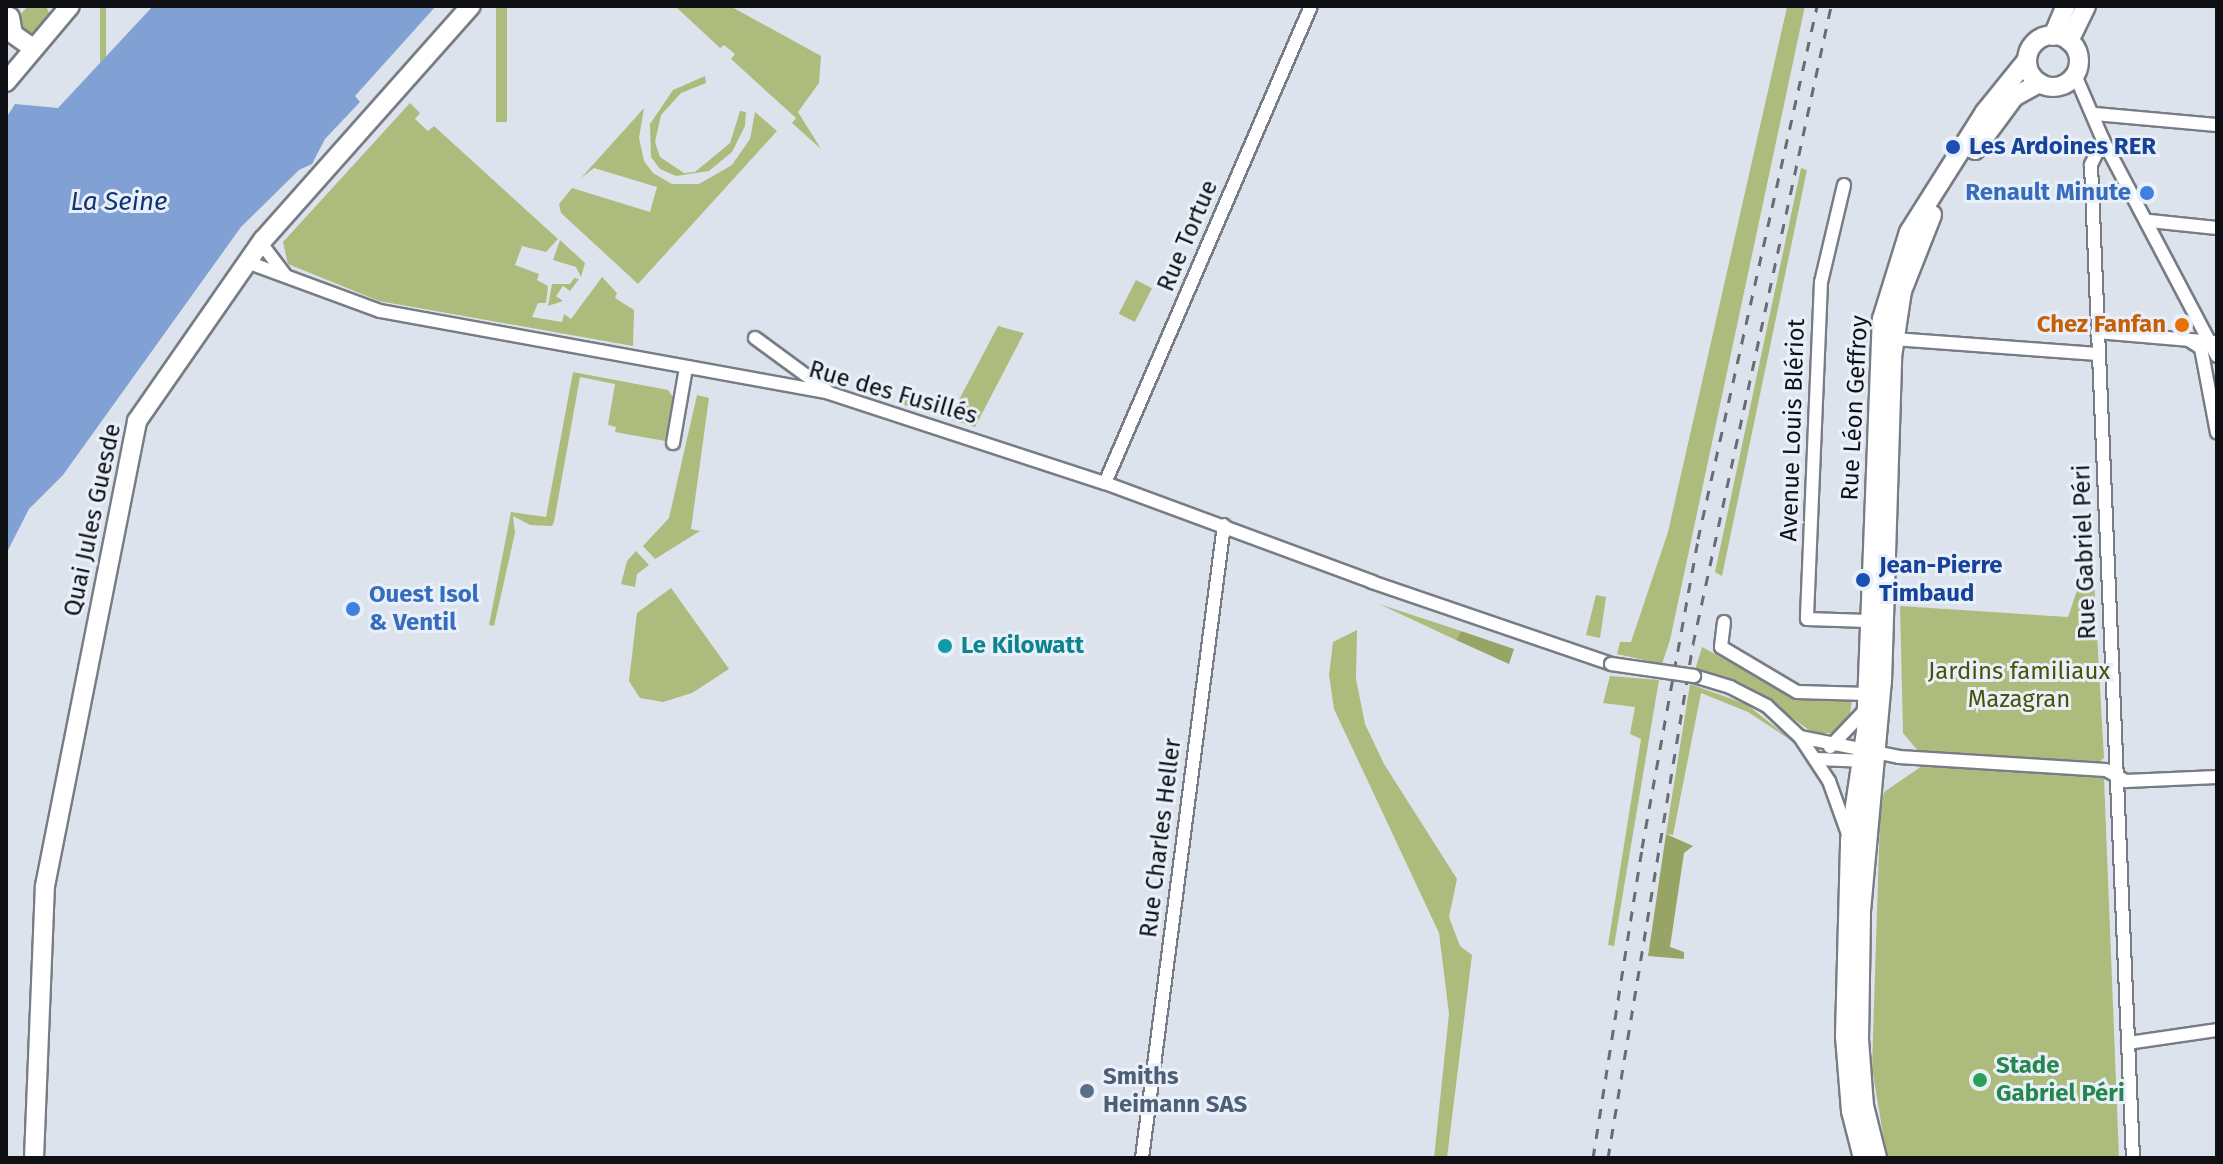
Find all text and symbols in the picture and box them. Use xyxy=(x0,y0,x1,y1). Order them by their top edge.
place label: Les Ardoines RER xyxy=(1969,133,2156,161)
marker: Les Ardoines RER xyxy=(1944,138,1962,156)
street label: Rue Tortue xyxy=(1152,176,1224,296)
place label: Renault Minute xyxy=(1965,179,2131,207)
marker: Renault Minute xyxy=(2138,184,2156,202)
water label: La Seine xyxy=(71,186,167,218)
place label: Chez Fanfan xyxy=(2037,311,2166,339)
street label: Rue Léon Geffroy xyxy=(1836,315,1874,501)
marker: Chez Fanfan xyxy=(2173,316,2191,334)
street label: Avenue Louis Blériot xyxy=(1775,318,1811,542)
street label: Rue des Fusillés xyxy=(805,355,981,431)
street label: Quai Jules Guesde xyxy=(58,421,128,619)
street label: Rue Gabriel Péri xyxy=(2068,464,2102,640)
place label: Jean-Pierre Timbaud xyxy=(1879,552,2003,608)
marker: Jean-Pierre Timbaud xyxy=(1854,571,1872,589)
place label: Ouest Isol & Ventil xyxy=(369,581,479,637)
marker: Ouest Isol & Ventil xyxy=(344,600,362,618)
place label: Le Kilowatt xyxy=(961,632,1084,660)
marker: Le Kilowatt xyxy=(936,637,954,655)
park label: Jardins familiaux Mazagran xyxy=(1928,658,2110,714)
street label: Rue Charles Heller xyxy=(1134,737,1188,939)
place label: Stade Gabriel Péri xyxy=(1996,1052,2125,1108)
place label: Smiths Heimann SAS xyxy=(1103,1063,1247,1119)
marker: Stade Gabriel Péri xyxy=(1971,1071,1989,1089)
marker: Smiths Heimann SAS xyxy=(1078,1082,1096,1100)

